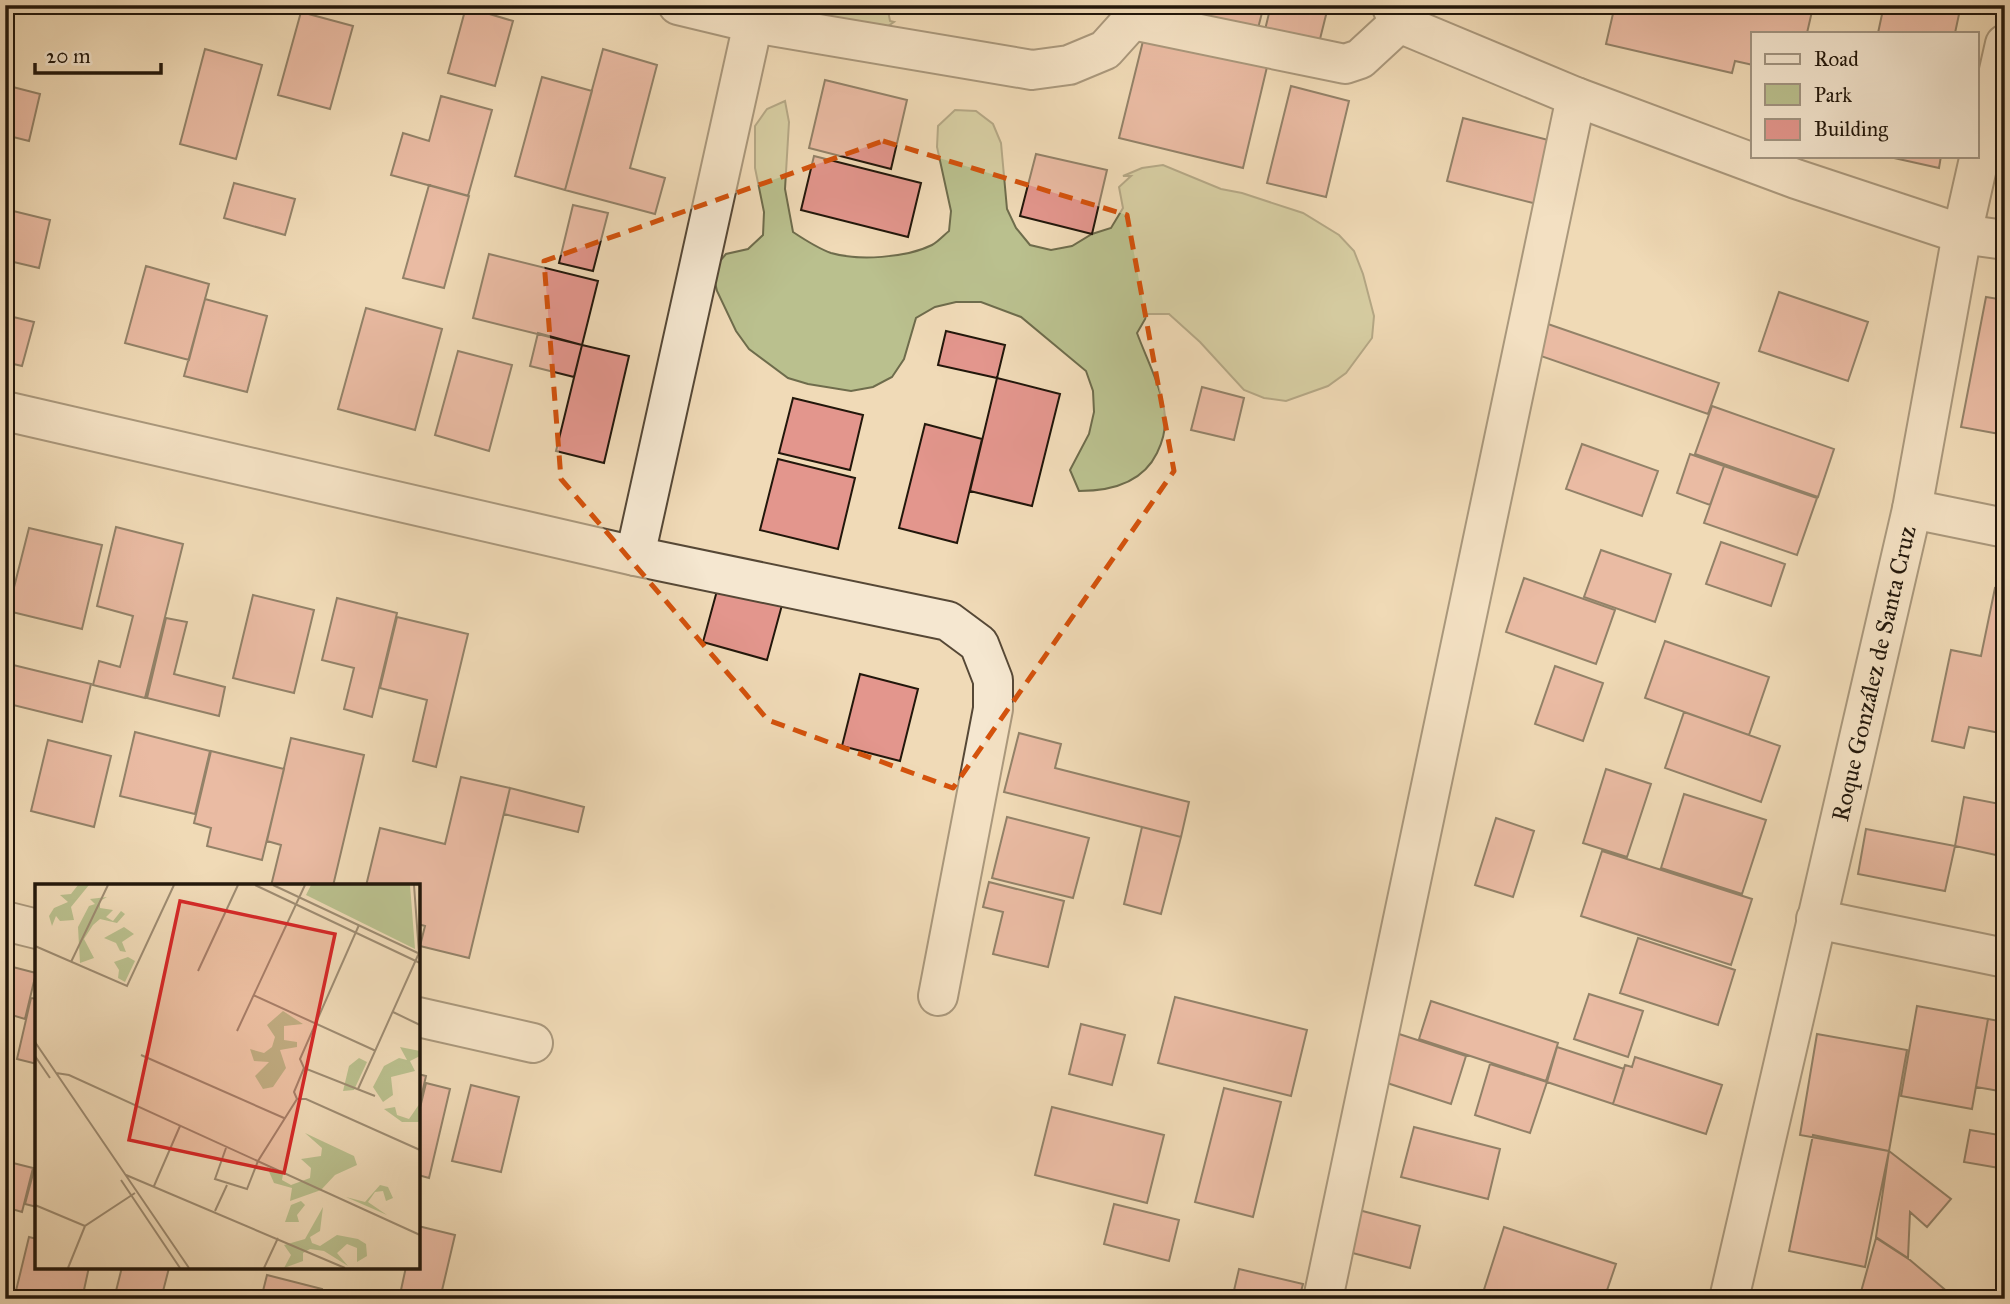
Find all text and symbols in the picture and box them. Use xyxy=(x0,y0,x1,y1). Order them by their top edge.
scale bar xyxy=(35,32,161,76)
legend xyxy=(1751,32,1979,158)
text: 20 m xyxy=(46,43,91,69)
text: Road xyxy=(1814,46,1859,72)
text: Park xyxy=(1814,82,1852,108)
text: Building xyxy=(1814,116,1888,142)
street label: Roque González de Santa Cruz xyxy=(1825,523,1923,824)
inset map xyxy=(35,884,420,1269)

